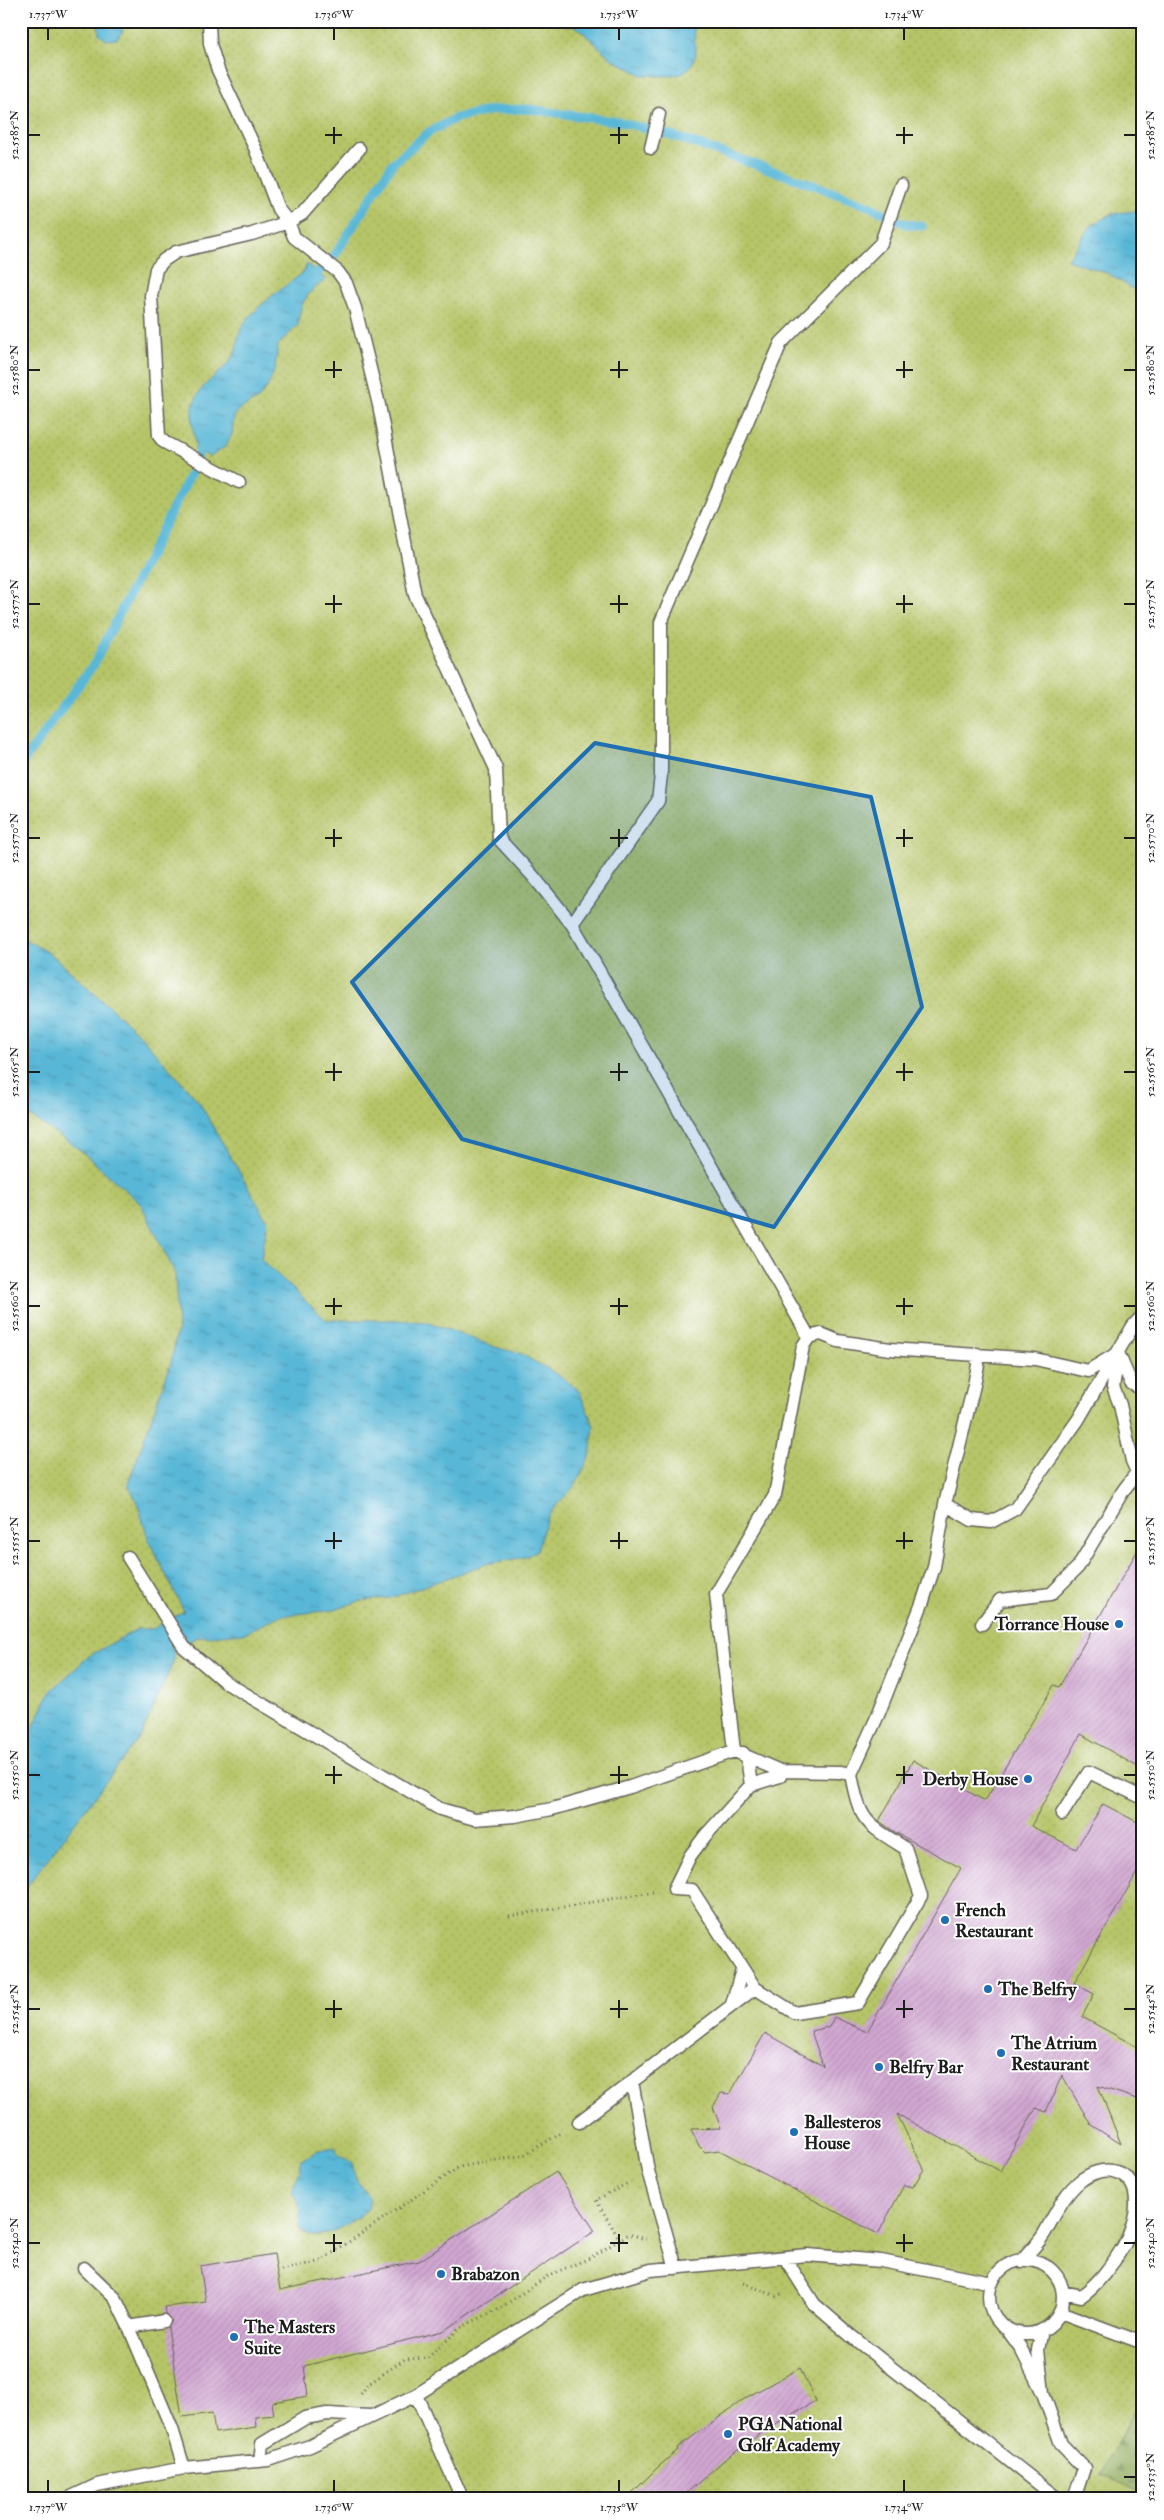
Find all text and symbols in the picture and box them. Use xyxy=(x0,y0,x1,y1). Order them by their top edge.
text: 1.737°W xyxy=(29,7,68,22)
text: 1.736°W xyxy=(315,7,354,22)
text: 1.735°W xyxy=(600,7,639,22)
text: 1.734°W xyxy=(884,7,924,22)
text: 52.5585°N xyxy=(7,110,22,160)
text: 52.5585°N xyxy=(1143,110,1158,160)
text: 52.5580°N xyxy=(7,344,22,395)
text: 52.5580°N xyxy=(1143,344,1158,395)
text: 52.5575°N xyxy=(7,579,22,629)
text: 52.5575°N xyxy=(1143,579,1158,629)
text: 52.5570°N xyxy=(7,812,22,863)
text: 52.5570°N xyxy=(1143,812,1158,863)
text: 52.5565°N xyxy=(7,1047,22,1097)
text: 52.5565°N xyxy=(1143,1047,1158,1097)
text: 52.5560°N xyxy=(7,1280,22,1332)
text: 52.5560°N xyxy=(1143,1280,1158,1332)
text: 52.5555°N xyxy=(7,1516,22,1566)
text: 52.5555°N xyxy=(1143,1516,1158,1566)
place label: Torrance House xyxy=(993,1613,1109,1636)
marker: Torrance House xyxy=(1113,1618,1125,1630)
text: 52.5550°N xyxy=(7,1750,22,1800)
text: 52.5550°N xyxy=(1143,1750,1158,1800)
place label: Derby House xyxy=(922,1768,1018,1791)
marker: Derby House xyxy=(1022,1773,1034,1785)
place label: French Restaurant xyxy=(955,1899,1033,1943)
marker: French Restaurant xyxy=(939,1914,951,1926)
place label: The Belfry xyxy=(997,1978,1078,2001)
marker: The Belfry xyxy=(982,1983,994,1995)
text: 52.5545°N xyxy=(7,1984,22,2034)
text: 52.5545°N xyxy=(1143,1984,1158,2034)
place label: The Atrium Restaurant xyxy=(1010,2032,1098,2076)
marker: The Atrium Restaurant xyxy=(995,2047,1007,2059)
place label: Belfry Bar xyxy=(889,2056,963,2079)
marker: Belfry Bar xyxy=(873,2061,885,2073)
place label: Ballesteros House xyxy=(804,2111,881,2155)
marker: Ballesteros House xyxy=(788,2126,800,2138)
text: 52.5540°N xyxy=(7,2217,22,2269)
text: 52.5540°N xyxy=(1143,2217,1158,2269)
place label: Brabazon xyxy=(451,2263,520,2286)
marker: Brabazon xyxy=(435,2268,447,2280)
place label: The Masters Suite xyxy=(243,2316,335,2360)
marker: The Masters Suite xyxy=(228,2331,240,2343)
place label: PGA National Golf Academy xyxy=(738,2413,843,2457)
marker: PGA National Golf Academy xyxy=(722,2428,734,2440)
text: 52.5535°N xyxy=(1143,2452,1158,2501)
text: 1.737°W xyxy=(29,2500,68,2515)
text: 1.736°W xyxy=(315,2500,354,2515)
text: 1.735°W xyxy=(600,2500,639,2515)
text: 1.734°W xyxy=(884,2500,924,2515)

